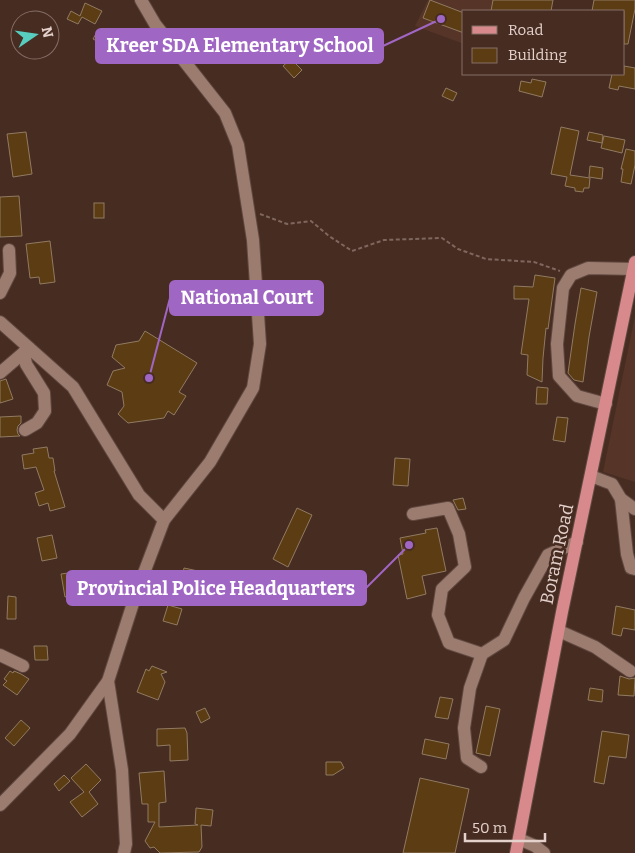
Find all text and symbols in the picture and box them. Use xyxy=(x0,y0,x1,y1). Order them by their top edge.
north arrow xyxy=(10,10,60,60)
legend xyxy=(462,10,625,75)
text: Road xyxy=(508,21,543,39)
text: N xyxy=(38,25,57,40)
callout: Kreer SDA Elementary School xyxy=(96,29,383,63)
text: Kreer SDA Elementary School xyxy=(106,34,374,57)
text: Building xyxy=(508,46,567,64)
callout: National Court xyxy=(170,281,323,315)
text: National Court xyxy=(181,286,314,309)
street label: Boram Road xyxy=(536,501,578,606)
callout: Provincial Police Headquarters xyxy=(67,571,366,605)
text: Provincial Police Headquarters xyxy=(77,577,355,600)
scale bar xyxy=(465,810,545,842)
text: 50 m xyxy=(472,819,508,837)

